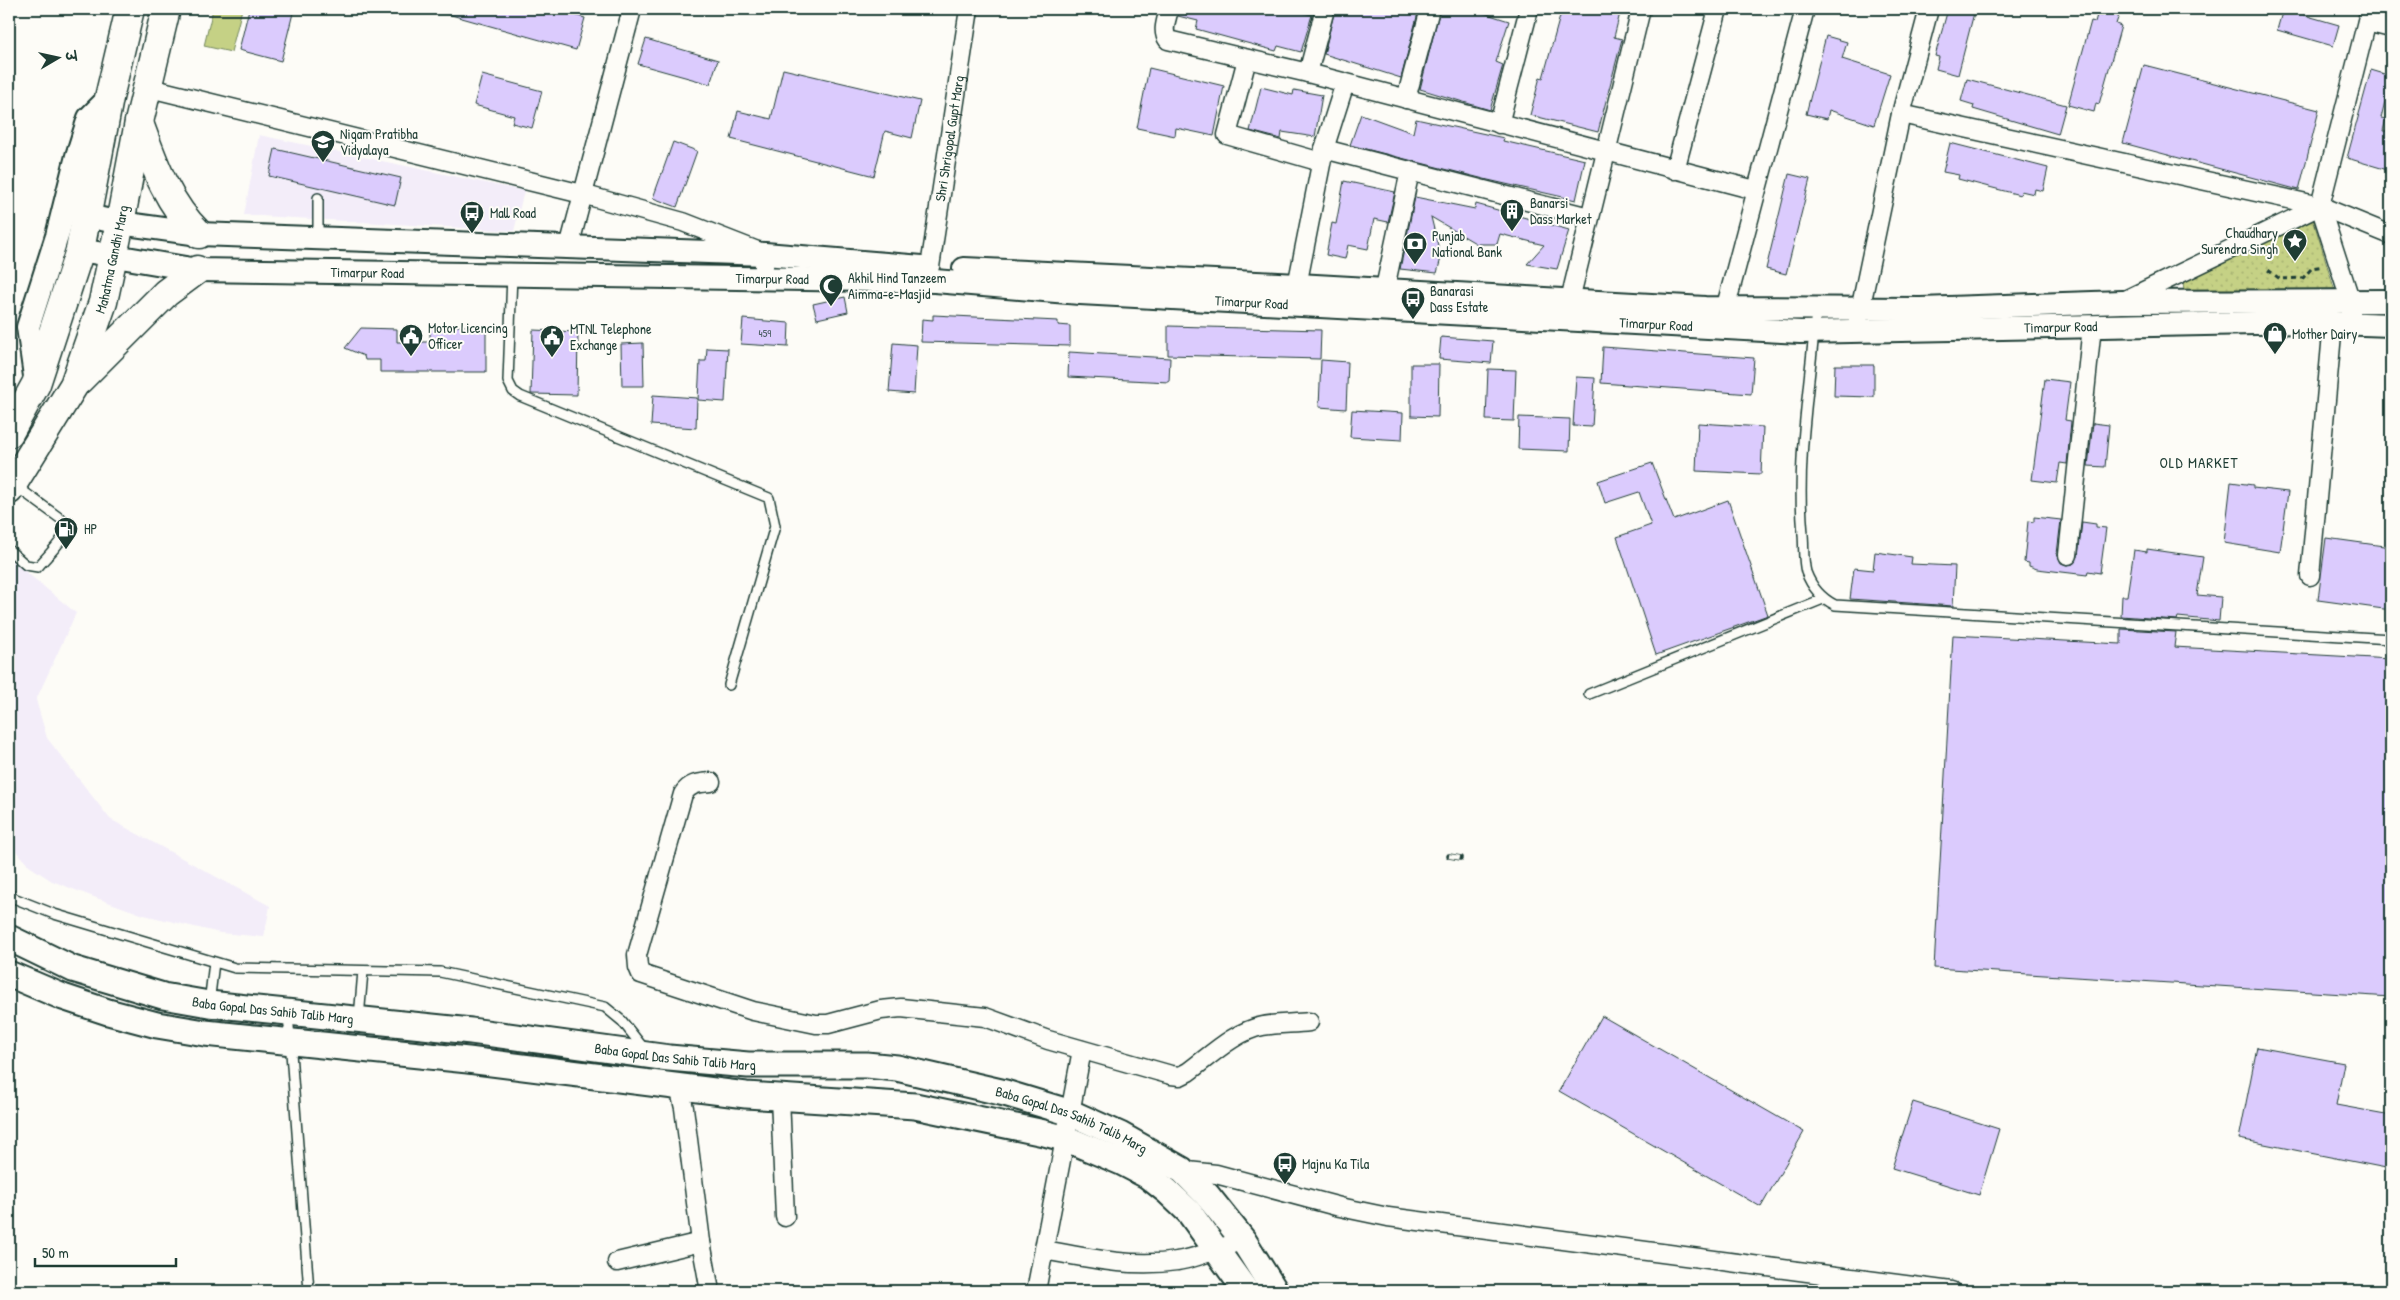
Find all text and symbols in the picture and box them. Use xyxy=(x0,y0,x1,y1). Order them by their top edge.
north arrow xyxy=(32,32,82,82)
text: उ xyxy=(61,48,82,64)
street label: Shri Shrigopal Gupt Marg xyxy=(930,74,969,203)
place label: Nigam Pratibha Vidyalaya xyxy=(340,124,418,160)
school or university icon: Nigam Pratibha Vidyalaya xyxy=(310,129,336,163)
place label: Banarsi Dass Market xyxy=(1530,193,1592,228)
building icon: Banarsi Dass Market xyxy=(1499,198,1525,232)
bus stop icon: Mall Road xyxy=(459,200,485,234)
place label: Mall Road xyxy=(490,203,537,222)
street label: Mahatma Gandhi Marg xyxy=(90,204,133,316)
place label: Chaudhary Surendra Singh xyxy=(2201,223,2278,259)
place label: Punjab National Bank xyxy=(1432,226,1502,261)
place icon: Chaudhary Surendra Singh xyxy=(2282,228,2308,262)
bank icon: Punjab National Bank xyxy=(1402,231,1428,265)
street label: Timarpur Road xyxy=(330,262,405,283)
street label: Timarpur Road xyxy=(735,268,810,289)
place label: Akhil Hind Tanzeem Aimma-e-Masjid xyxy=(848,268,946,304)
mosque icon: Akhil Hind Tanzeem Aimma-e-Masjid xyxy=(818,273,844,307)
place label: Banarasi Dass Estate xyxy=(1430,281,1489,316)
bus stop icon: Banarasi Dass Estate xyxy=(1400,286,1426,320)
street label: Timarpur Road xyxy=(1214,290,1289,313)
street label: Timarpur Road xyxy=(1619,312,1694,335)
street label: Timarpur Road xyxy=(2024,316,2098,337)
place label: Motor Licencing Officer xyxy=(428,318,508,353)
place label: MTNL Telephone Exchange xyxy=(570,319,652,355)
shop icon: Mother Dairy xyxy=(2262,321,2288,355)
public building icon: Motor Licencing Officer xyxy=(398,323,424,357)
public building icon: MTNL Telephone Exchange xyxy=(539,324,565,358)
place label: Mother Dairy xyxy=(2292,324,2358,344)
house number: 459 xyxy=(759,326,771,340)
district label: OLD MARKET xyxy=(2159,452,2239,473)
fuel station icon: HP xyxy=(53,516,79,550)
place label: HP xyxy=(84,519,97,538)
street label: Baba Gopal Das Sahib Talib Marg xyxy=(191,991,355,1029)
street label: Baba Gopal Das Sahib Talib Marg xyxy=(593,1038,756,1075)
street label: Baba Gopal Das Sahib Talib Marg xyxy=(994,1081,1151,1159)
bus stop icon: Majnu Ka Tila xyxy=(1272,1151,1298,1185)
place label: Majnu Ka Tila xyxy=(1302,1154,1370,1174)
scale bar xyxy=(35,1235,176,1267)
text: 50 m xyxy=(42,1242,69,1263)

